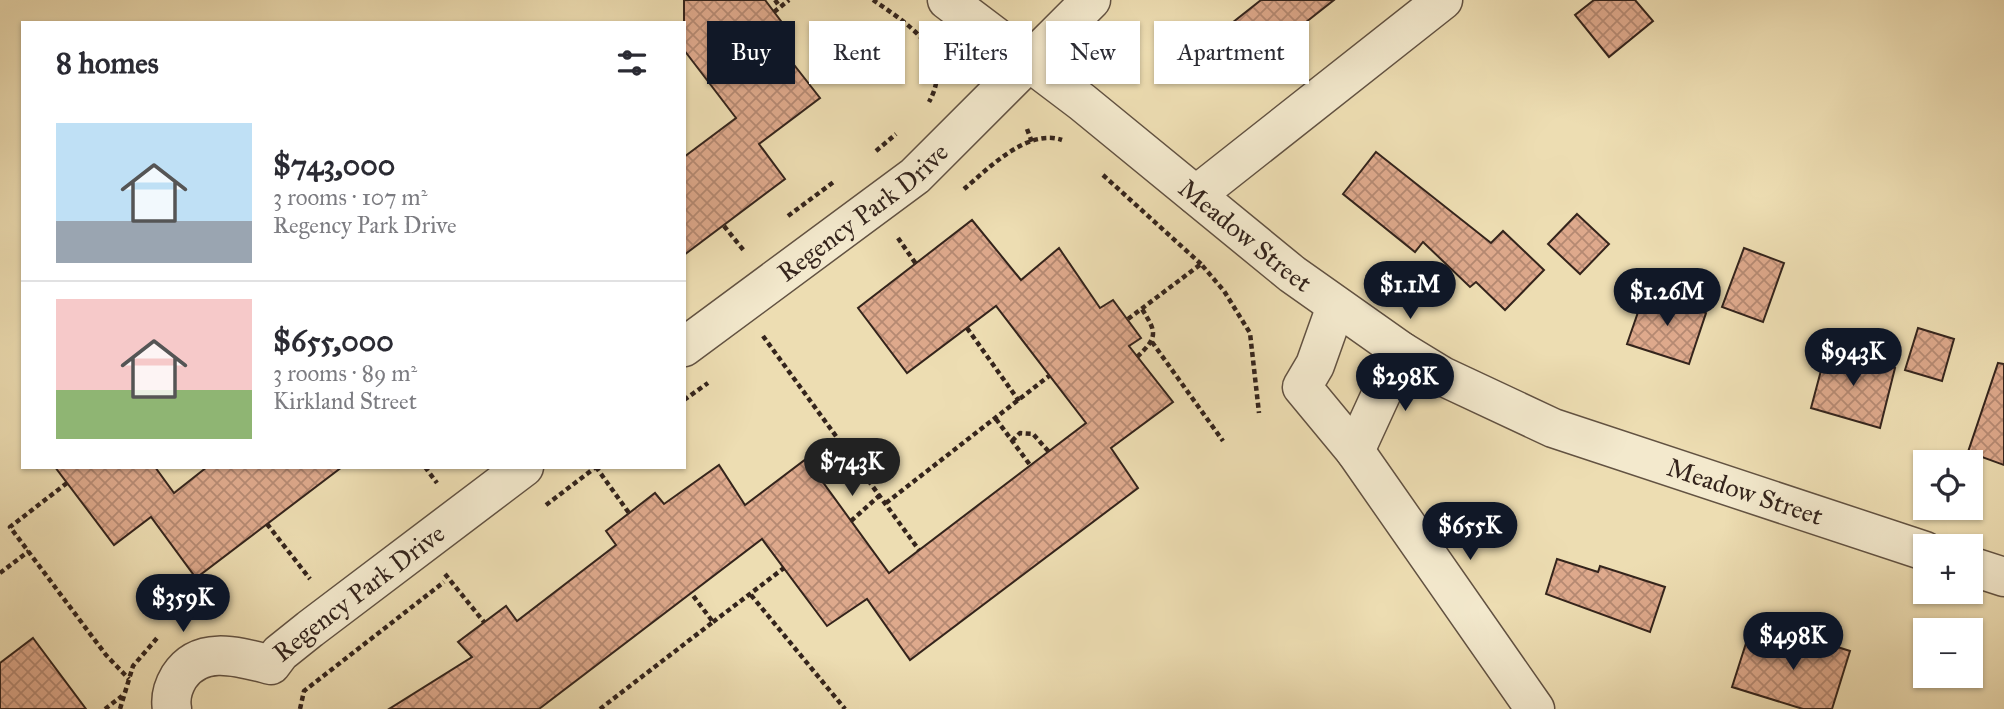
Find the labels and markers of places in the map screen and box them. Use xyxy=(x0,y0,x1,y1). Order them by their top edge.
pin: $1.1M xyxy=(1361,262,1459,321)
pin: $1.26M xyxy=(1610,268,1724,328)
pin: $943K xyxy=(1804,328,1902,388)
pin: $298K xyxy=(1356,354,1454,413)
pin: $743K xyxy=(803,438,901,498)
pin: $655K xyxy=(1421,503,1519,562)
pin: $359K xyxy=(134,574,232,634)
pin: $498K xyxy=(1744,612,1842,672)

